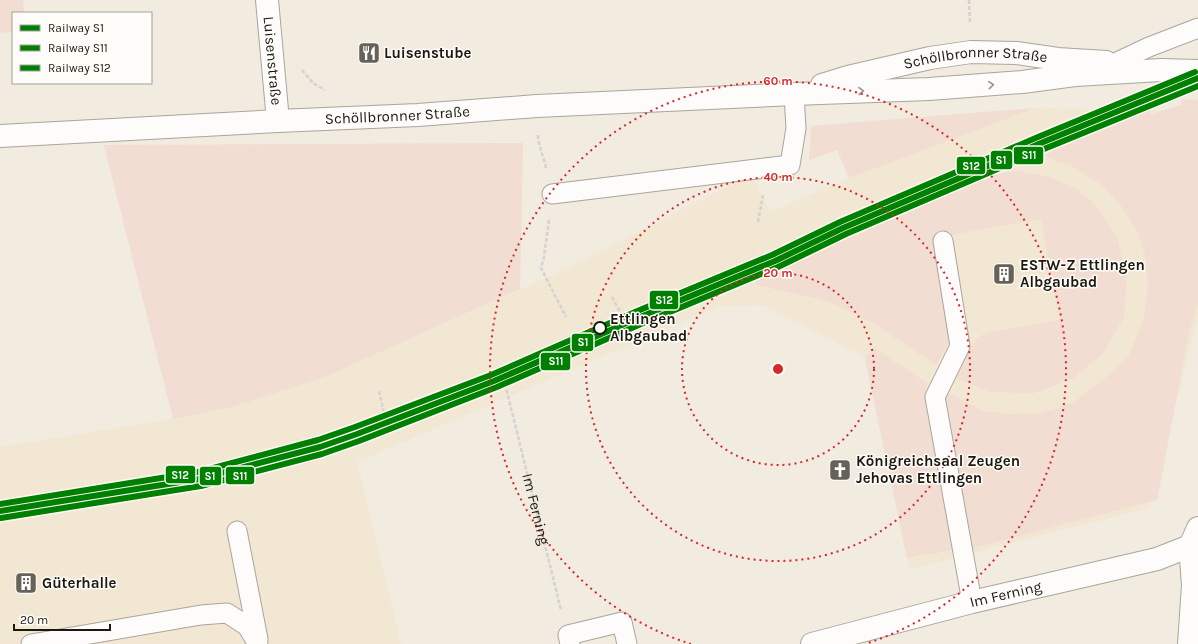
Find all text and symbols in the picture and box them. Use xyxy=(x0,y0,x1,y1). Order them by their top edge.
legend xyxy=(12,12,152,84)
street label: Luisenstraße xyxy=(260,15,286,106)
text: Railway S1 xyxy=(48,21,104,35)
restaurant icon: Luisenstube xyxy=(356,40,382,66)
text: Railway S11 xyxy=(48,41,108,55)
street label: Schöllbronner Straße xyxy=(902,43,1049,73)
place label: Luisenstube xyxy=(384,44,471,62)
text: Railway S12 xyxy=(48,61,111,75)
text: 60 m xyxy=(763,74,793,88)
one-way arrow xyxy=(988,80,994,89)
one-way arrow xyxy=(858,87,864,96)
street label: Schöllbronner Straße xyxy=(324,102,470,128)
line badge: S11 xyxy=(1013,146,1044,165)
text: S11 xyxy=(1022,149,1036,162)
line badge: S1 xyxy=(990,150,1013,170)
text: S1 xyxy=(996,154,1006,167)
line badge: S12 xyxy=(956,156,986,175)
text: S12 xyxy=(962,160,980,173)
text: 40 m xyxy=(763,170,793,184)
place label: ESTW-Z Ettlingen Albgaubad xyxy=(1020,256,1145,291)
building icon: ESTW-Z Ettlingen Albgaubad xyxy=(991,261,1017,287)
text: 20 m xyxy=(763,266,793,280)
line badge: S12 xyxy=(649,290,679,310)
text: S12 xyxy=(655,294,673,307)
place label: Ettlingen Albgaubad xyxy=(610,310,687,345)
marker: Ettlingen Albgaubad xyxy=(593,321,607,335)
line badge: S1 xyxy=(571,333,594,352)
text: S1 xyxy=(578,336,588,349)
line badge: S11 xyxy=(540,352,571,371)
text: S11 xyxy=(549,355,563,368)
centre of rings xyxy=(771,362,785,376)
place label: Königreichsaal Zeugen Jehovas Ettlingen xyxy=(856,452,1020,487)
church icon: Königreichsaal Zeugen Jehovas Ettlingen xyxy=(827,457,853,483)
line badge: S12 xyxy=(165,465,196,484)
line badge: S1 xyxy=(199,466,222,486)
line badge: S11 xyxy=(225,466,255,485)
text: S12 xyxy=(171,469,189,482)
text: S1 xyxy=(205,470,215,483)
text: S11 xyxy=(233,470,247,483)
street label: Im Ferning xyxy=(518,471,554,548)
building icon: Güterhalle xyxy=(13,570,39,596)
place label: Güterhalle xyxy=(42,574,117,592)
street label: Im Ferning xyxy=(968,577,1044,611)
scale bar xyxy=(14,606,110,632)
text: 20 m xyxy=(20,613,48,627)

